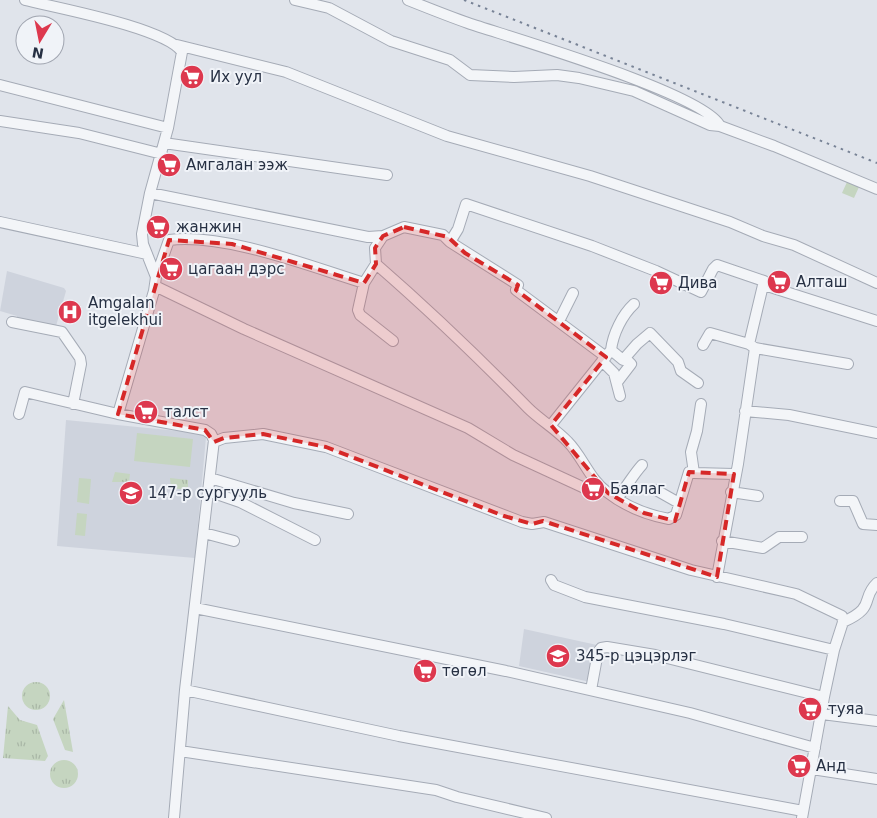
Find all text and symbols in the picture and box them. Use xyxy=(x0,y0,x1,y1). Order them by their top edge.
north arrow xyxy=(15,15,65,65)
text: N xyxy=(31,44,45,62)
supermarket icon: Их уул xyxy=(179,64,205,90)
place label: Их уул xyxy=(210,68,262,86)
supermarket icon: Амгалан ээж xyxy=(156,152,182,178)
place label: Амгалан ээж xyxy=(186,156,288,174)
supermarket icon: жанжин xyxy=(145,214,171,240)
place label: жанжин xyxy=(176,218,242,236)
supermarket icon: цагаан дэрс xyxy=(158,256,184,282)
place label: цагаан дэрс xyxy=(188,260,285,278)
supermarket icon: Алташ xyxy=(766,269,792,295)
supermarket icon: Дива xyxy=(648,270,674,296)
place label: Алташ xyxy=(796,273,848,291)
place label: Дива xyxy=(678,274,718,292)
place label: Amgalan itgelekhui xyxy=(88,294,162,329)
hospital icon: Amgalan itgelekhui xyxy=(57,299,83,325)
supermarket icon: талст xyxy=(133,399,159,425)
place label: талст xyxy=(164,403,209,421)
supermarket icon: Баялаг xyxy=(580,476,606,502)
school or university icon: 147-р сургууль xyxy=(118,480,144,506)
place label: Баялаг xyxy=(610,480,665,498)
place label: 147-р сургууль xyxy=(148,484,267,502)
school or university icon: 345-р цэцэрлэг xyxy=(545,643,571,669)
place label: 345-р цэцэрлэг xyxy=(576,647,697,665)
supermarket icon: төгөл xyxy=(412,658,438,684)
place label: төгөл xyxy=(442,662,487,680)
supermarket icon: туяа xyxy=(797,696,823,722)
place label: туяа xyxy=(828,700,864,718)
supermarket icon: Анд xyxy=(786,753,812,779)
place label: Анд xyxy=(816,757,846,775)

